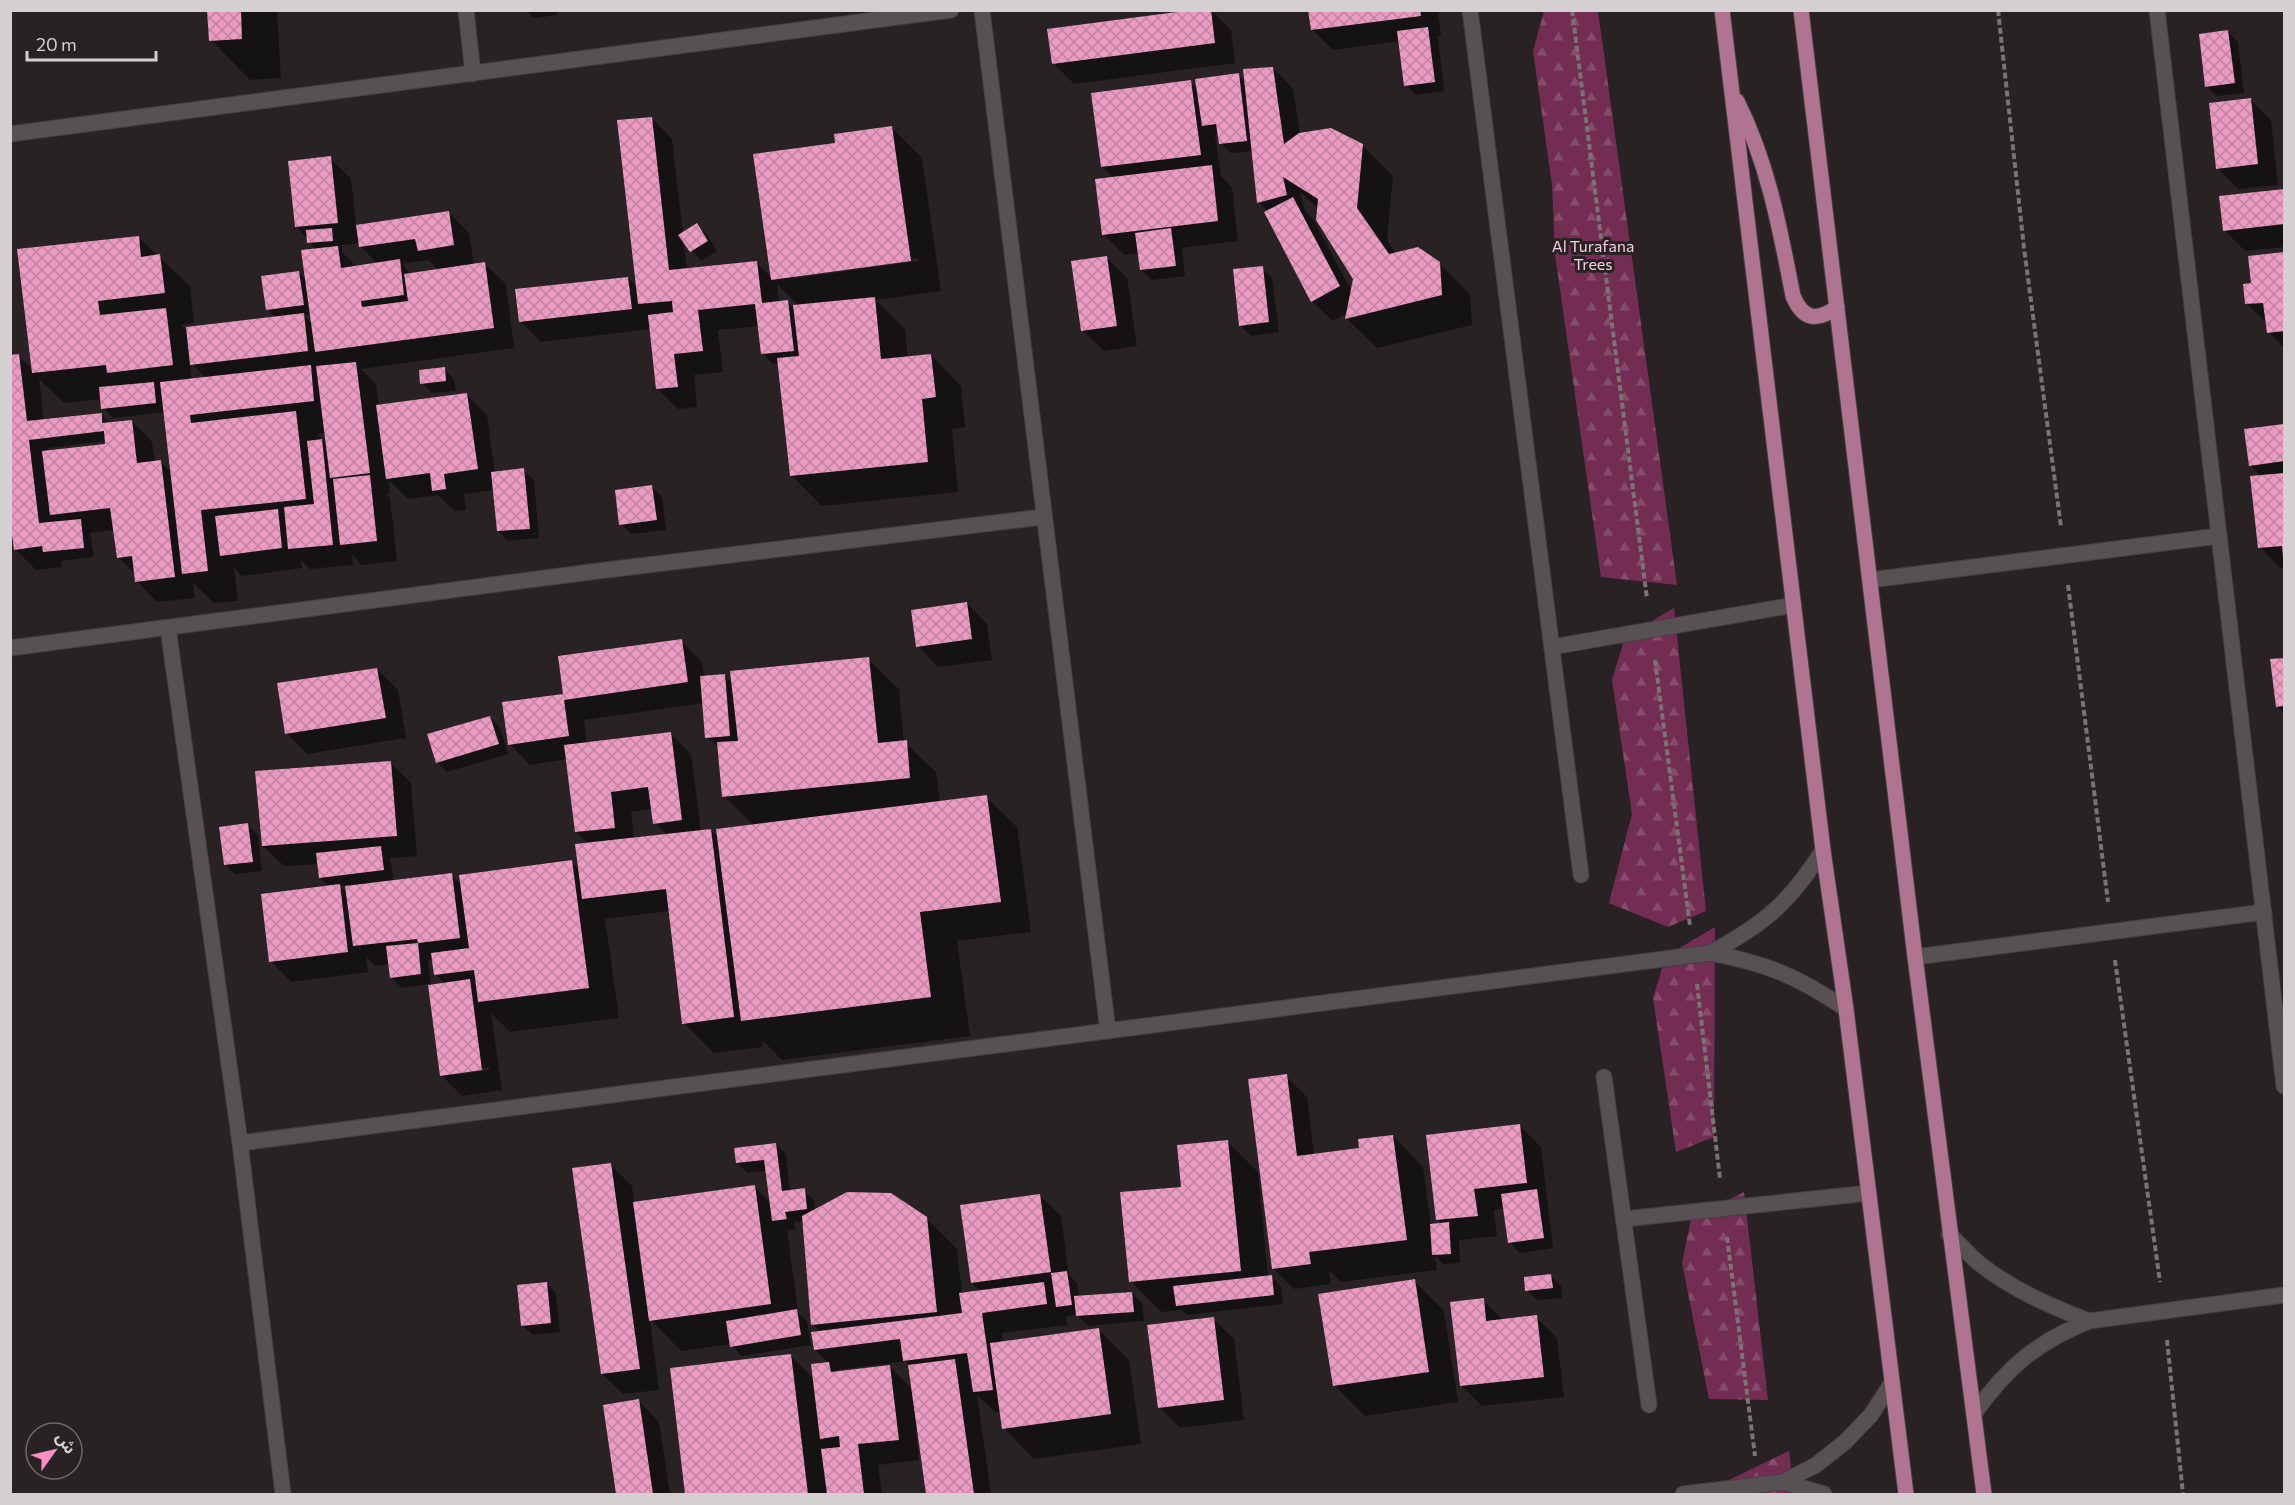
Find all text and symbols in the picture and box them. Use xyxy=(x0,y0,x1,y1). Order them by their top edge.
scale bar xyxy=(27,24,156,62)
text: 20 m xyxy=(36,33,77,55)
park label: Al Turafana Trees xyxy=(1552,236,1634,273)
north arrow xyxy=(24,1421,84,1481)
text: ش xyxy=(52,1428,81,1457)

